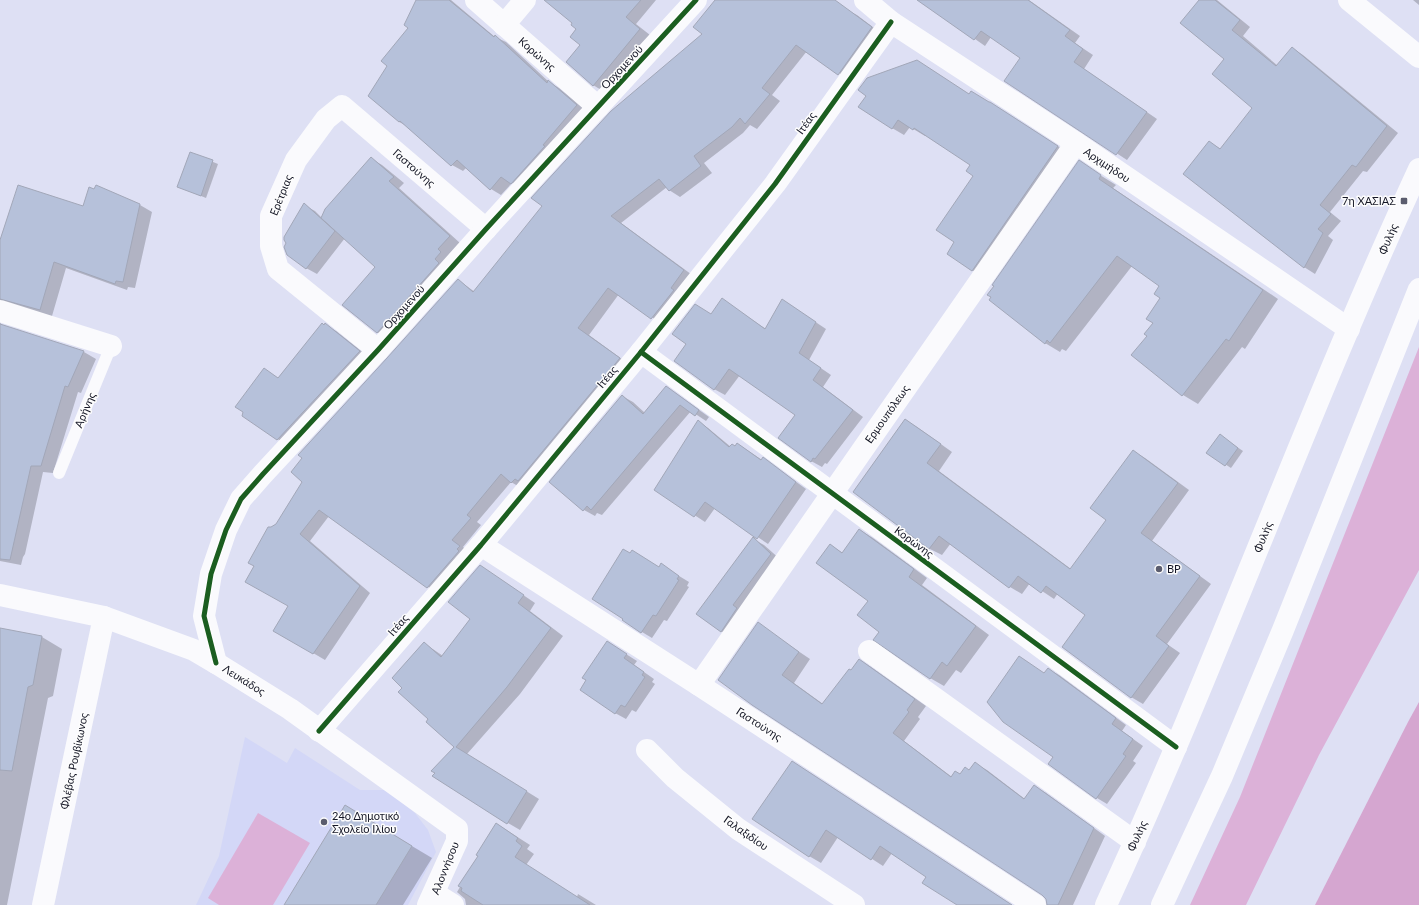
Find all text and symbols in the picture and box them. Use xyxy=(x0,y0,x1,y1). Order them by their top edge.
street label: Κορώνης xyxy=(516,34,558,73)
street label: Ορχομενού xyxy=(598,42,645,91)
street label: Ιτέας xyxy=(793,109,818,136)
street label: Αρχιμήδου xyxy=(1082,144,1133,185)
street label: Γαστούνης xyxy=(391,146,438,189)
street label: Ερέτριας xyxy=(266,172,295,217)
place label: 7η ΧΑΣΙΑΣ xyxy=(1342,194,1396,207)
marker: 7η ΧΑΣΙΑΣ xyxy=(1399,196,1409,206)
street label: Φυλής xyxy=(1375,221,1400,256)
street label: Ορχομενού xyxy=(380,282,427,332)
street label: Ιτέας xyxy=(594,363,619,390)
street label: Ερμουπόλεως xyxy=(862,382,911,445)
street label: Αρήνης xyxy=(71,390,98,429)
street label: Φυλής xyxy=(1250,519,1275,554)
street label: Κορώνης xyxy=(892,523,936,560)
place label: BP xyxy=(1167,562,1181,575)
marker: BP xyxy=(1154,564,1164,574)
street label: Ιτέας xyxy=(385,611,411,638)
street label: Λευκάδος xyxy=(221,661,268,698)
street label: Γαστούνης xyxy=(734,704,784,743)
street label: Φλέβας Ρουβίκωνος xyxy=(57,711,90,810)
place label: 24ο Δημοτικό Σχολείο Ιλίου xyxy=(332,809,399,835)
street label: Γαλαξιδίου xyxy=(722,813,771,853)
marker: 24ο Δημοτικό Σχολείο Ιλίου xyxy=(319,817,329,827)
street label: Φυλής xyxy=(1124,818,1149,853)
street label: Αλοννήσου xyxy=(428,839,461,896)

